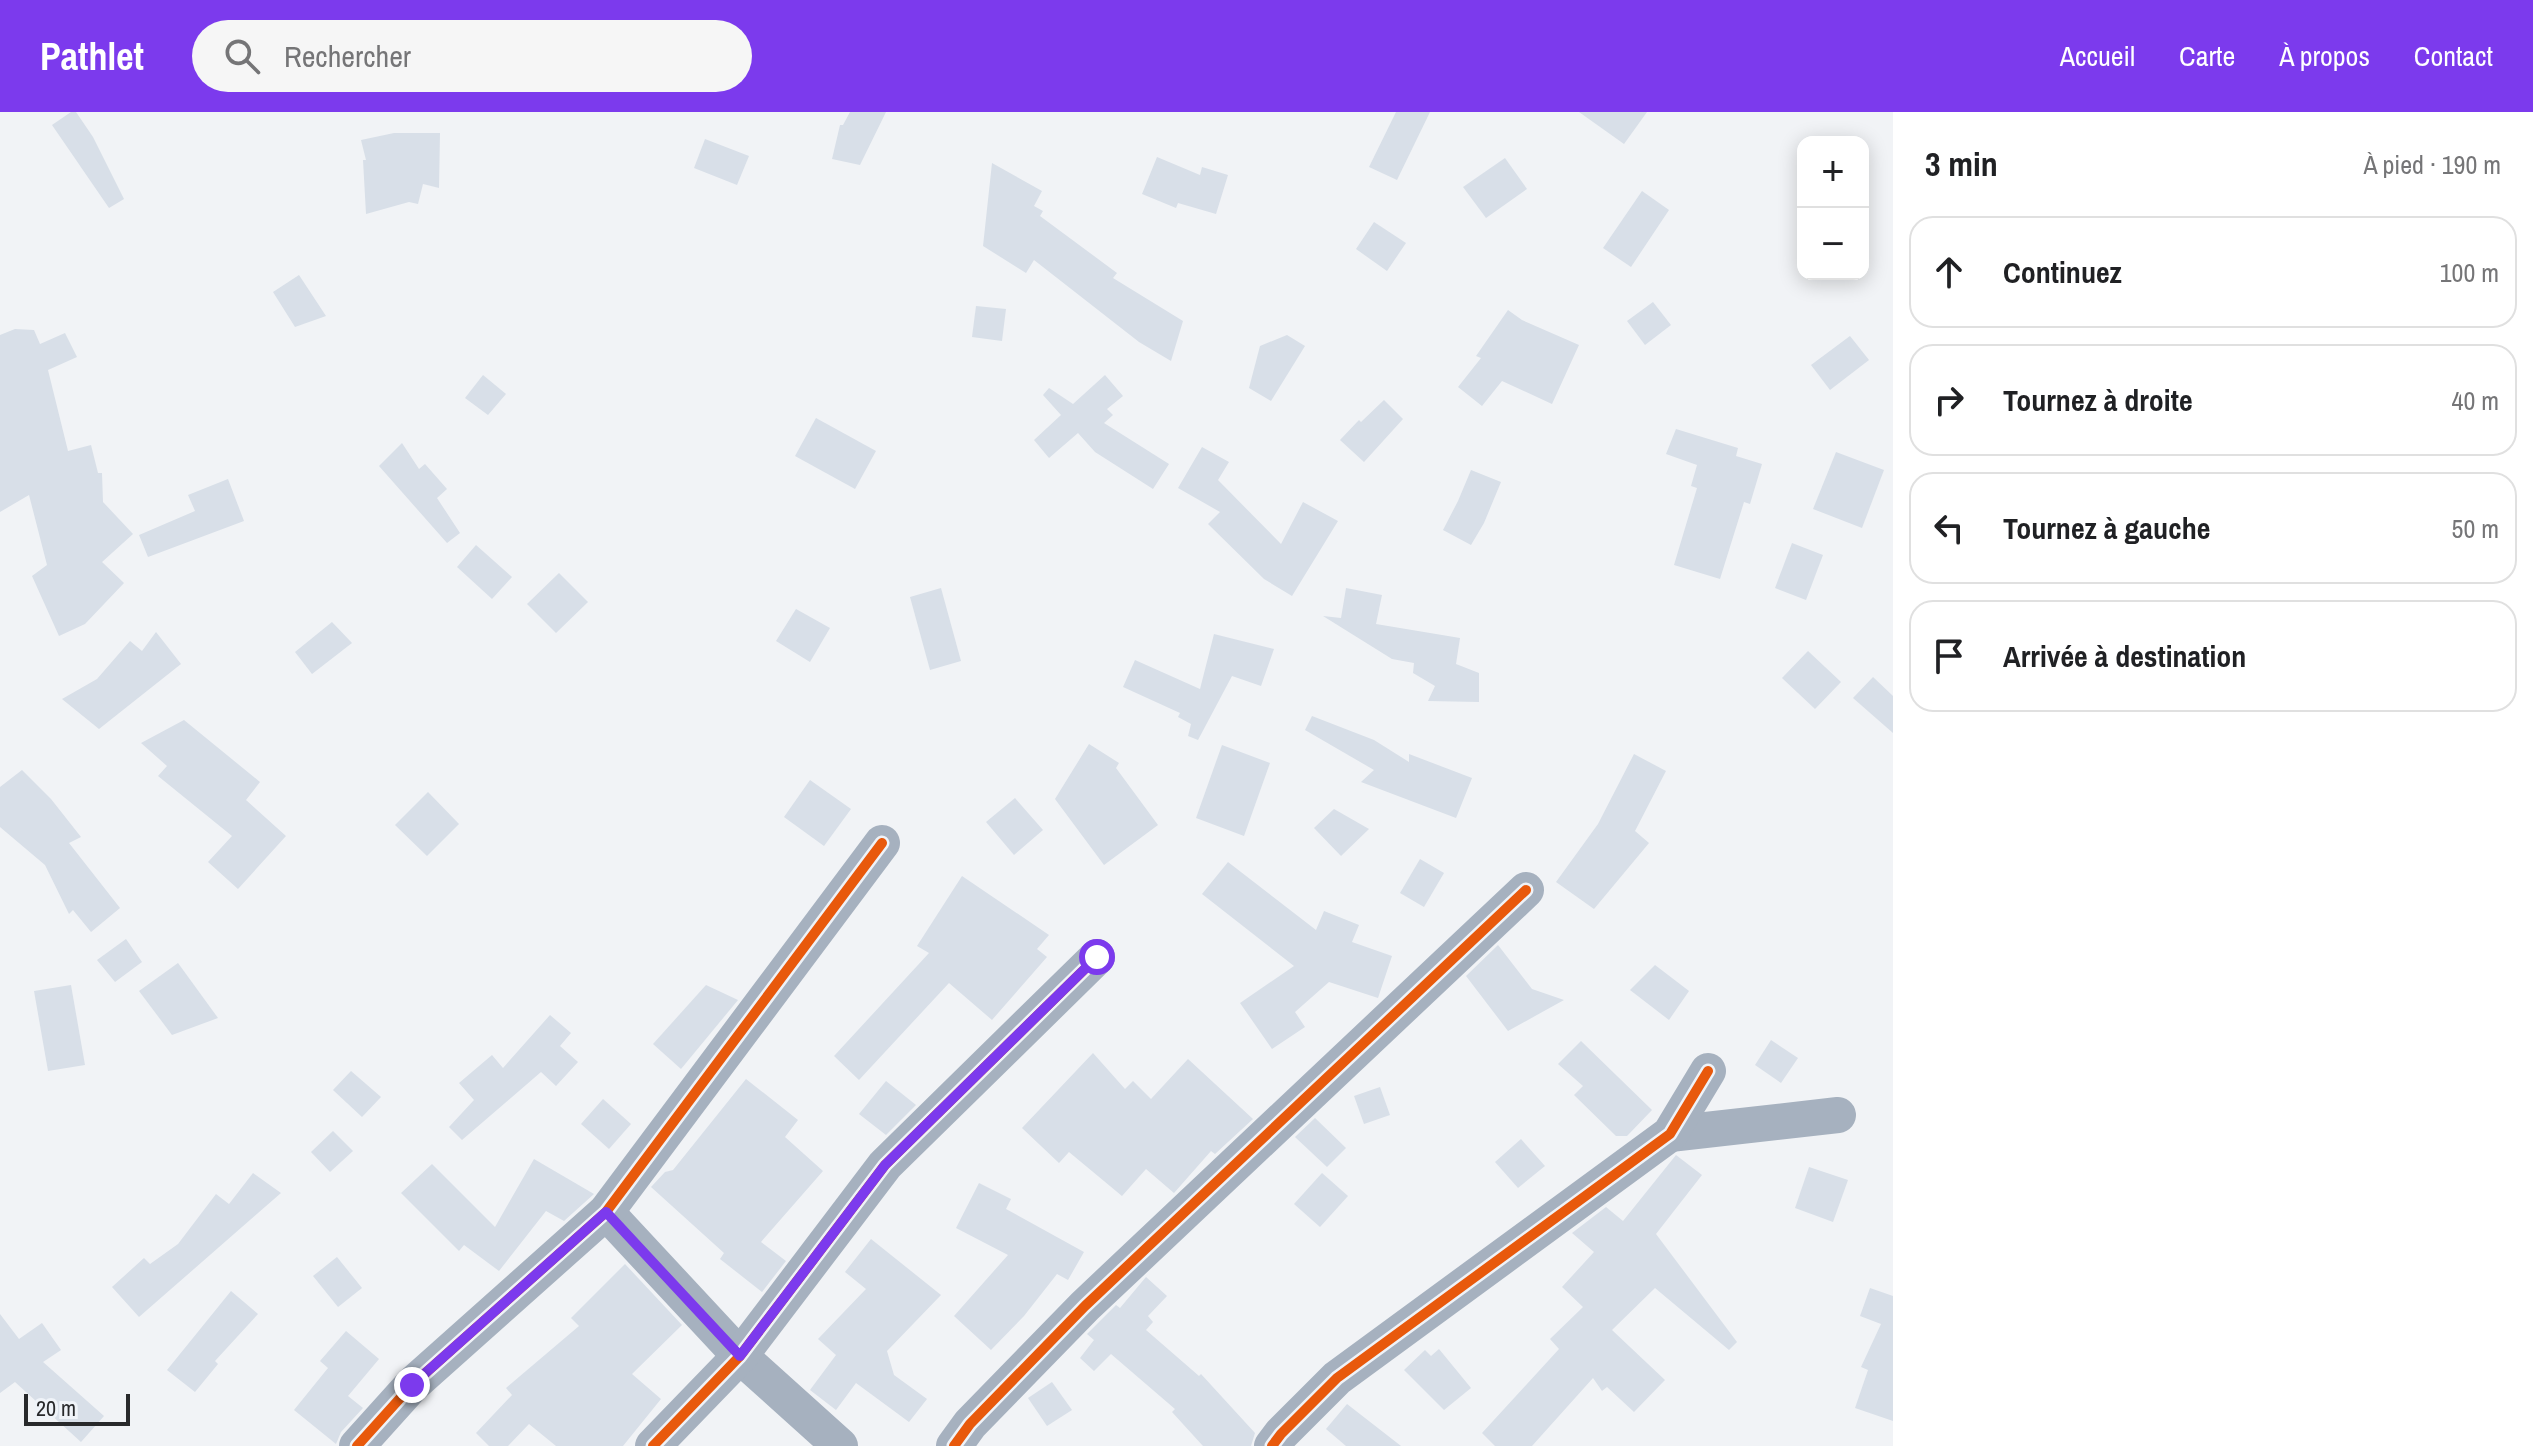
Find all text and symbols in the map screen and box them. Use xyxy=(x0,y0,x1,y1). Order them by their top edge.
search box xyxy=(192,20,752,92)
text: Pathlet xyxy=(40,31,144,82)
icon: search xyxy=(220,34,264,78)
text: Rechercher xyxy=(284,36,411,76)
text: Accueil xyxy=(2060,37,2135,75)
text: Carte xyxy=(2179,37,2235,75)
text: À propos xyxy=(2279,37,2370,75)
text: Contact xyxy=(2414,37,2493,75)
map controls xyxy=(1797,136,1869,280)
button: + xyxy=(1797,136,1869,208)
text: 3 min xyxy=(1925,141,1998,187)
text: À pied · 190 m xyxy=(2363,147,2501,182)
button: − xyxy=(1797,208,1869,280)
icon: ahead xyxy=(1927,250,1971,294)
text: Continuez xyxy=(2003,252,2122,292)
text: 100 m xyxy=(2440,255,2499,290)
icon: right xyxy=(1927,378,1971,422)
text: Tournez à droite xyxy=(2003,380,2193,420)
text: 40 m xyxy=(2452,383,2499,418)
icon: left xyxy=(1927,506,1971,550)
text: Tournez à gauche xyxy=(2003,508,2210,548)
text: 50 m xyxy=(2452,511,2499,546)
icon: arrive xyxy=(1927,634,1971,678)
text: Arrivée à destination xyxy=(2003,636,2246,676)
route start xyxy=(1079,939,1115,975)
route end xyxy=(394,1367,430,1403)
scale bar xyxy=(24,1390,130,1426)
text: 20 m xyxy=(36,1393,76,1423)

